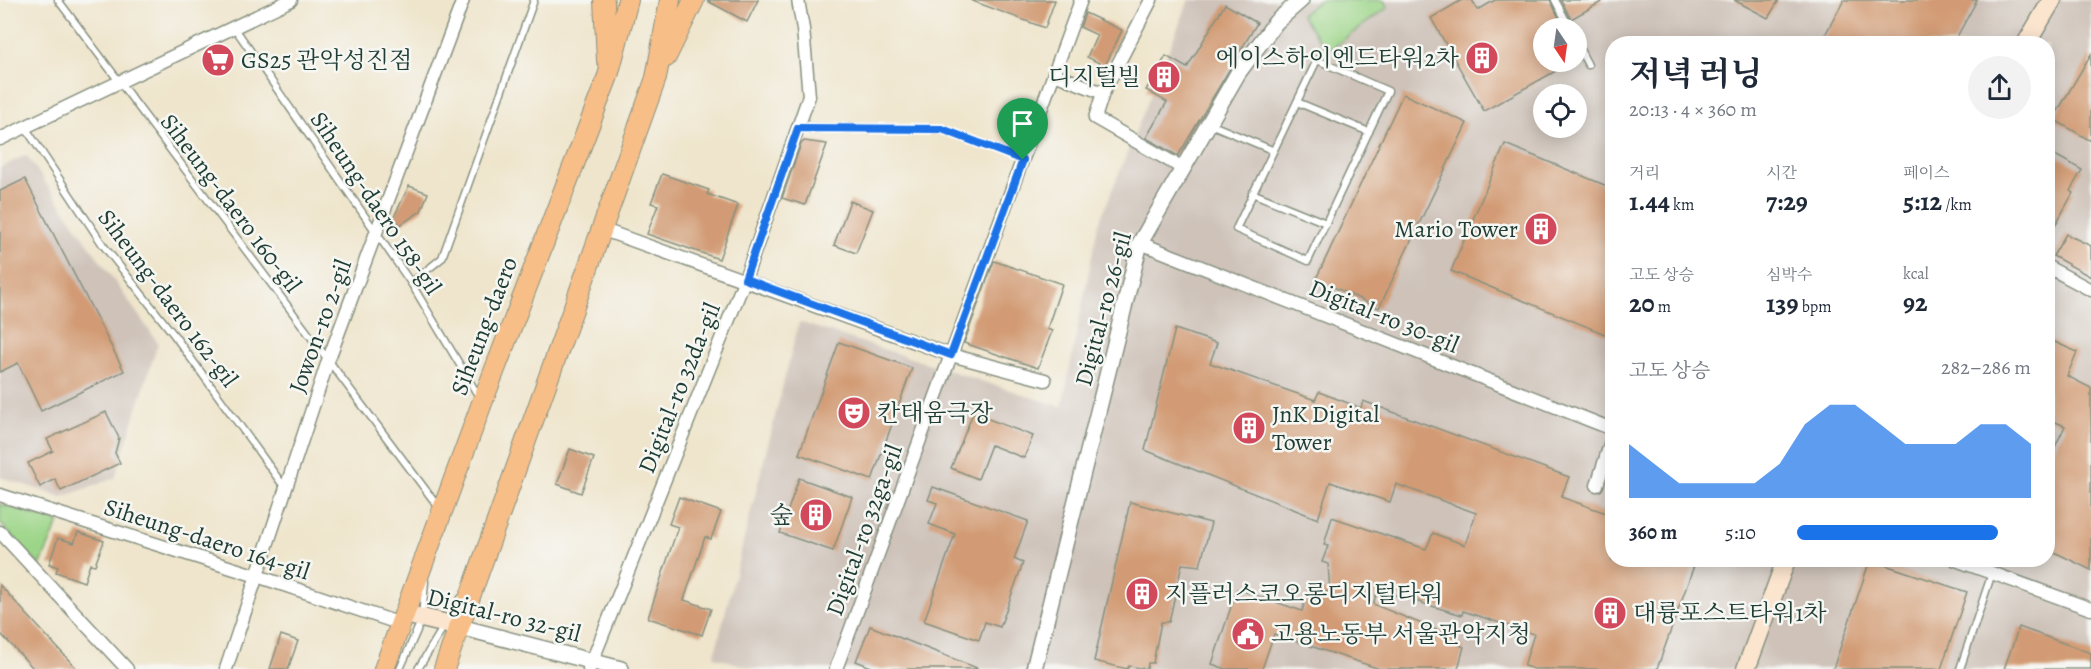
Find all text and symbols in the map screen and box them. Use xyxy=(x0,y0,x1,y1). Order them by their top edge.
north arrow xyxy=(1533,18,1587,72)
map controls xyxy=(1533,18,1587,138)
building icon: 에이스하이엔드타워2차 xyxy=(1464,40,1500,76)
supermarket icon: GS25 관악성진점 xyxy=(200,42,236,78)
place label: 에이스하이엔드타워2차 xyxy=(1216,42,1459,74)
place label: GS25 관악성진점 xyxy=(241,44,412,76)
text: 저녁 러닝 xyxy=(1629,51,1762,96)
button: share xyxy=(1968,56,2031,119)
building icon: 디지털빌 xyxy=(1146,59,1182,95)
place label: 디지털빌 xyxy=(1048,61,1141,93)
button: locate xyxy=(1533,84,1587,138)
text: 20:13 · 4 × 360 m xyxy=(1629,96,1757,123)
pin xyxy=(997,98,1048,160)
street label: Siheung-daero 158-gil xyxy=(303,105,449,301)
street label: Siheung-daero 160-gil xyxy=(153,107,309,299)
icon: arrive xyxy=(1006,107,1039,140)
text: 거리 xyxy=(1629,162,1660,184)
text: 시간 xyxy=(1766,162,1797,184)
text: 페이스 xyxy=(1903,162,1949,184)
text: 1.44 xyxy=(1629,184,1670,219)
text: 7:29 xyxy=(1766,184,1808,219)
text: 5:12 xyxy=(1903,184,1942,219)
text: km xyxy=(1670,194,1694,216)
text: /km xyxy=(1942,194,1972,216)
street label: Siheung-daero 162-gil xyxy=(91,202,246,394)
building icon: Mario Tower xyxy=(1523,211,1559,247)
place label: Mario Tower xyxy=(1394,213,1518,245)
street label: Digital-ro 26-gil xyxy=(1067,228,1139,390)
street label: Siheung-daero xyxy=(443,252,525,400)
street label: Jowon-ro 2-gil xyxy=(281,255,359,397)
text: kcal xyxy=(1903,263,1929,285)
text: 고도 상승 xyxy=(1629,264,1694,286)
text: 심박수 xyxy=(1766,264,1812,286)
street label: Digital-ro 30-gil xyxy=(1304,271,1464,361)
text: 92 xyxy=(1903,285,1928,320)
text: 20 xyxy=(1629,286,1655,321)
text: 139 xyxy=(1766,286,1799,321)
text: m xyxy=(1655,296,1671,318)
text: bpm xyxy=(1799,296,1832,318)
street label: Digital-ro 32da-gil xyxy=(630,298,728,478)
text: 282–286 m xyxy=(1941,354,2031,381)
text: 고도 상승 xyxy=(1629,357,1710,384)
theatre icon: 칸태움극장 xyxy=(836,395,872,431)
place label: 칸태움극장 xyxy=(877,397,994,429)
place label: JnK Digital Tower xyxy=(1272,398,1379,458)
building icon: JnK Digital Tower xyxy=(1231,410,1267,446)
street label: Digital-ro 32ga-gil xyxy=(818,440,910,620)
street label: Siheung-daero 164-gil xyxy=(100,491,314,587)
building icon: 숲 xyxy=(798,497,834,533)
place label: 숲 xyxy=(770,499,793,531)
text: 360 m xyxy=(1629,519,1677,546)
text: 5:10 xyxy=(1725,519,1756,546)
building icon: 지플러스코오롱디지털타워 xyxy=(1124,576,1160,612)
place label: 지플러스코오롱디지털타워 xyxy=(1165,578,1443,610)
street label: Digital-ro 32-gil xyxy=(424,580,584,650)
building icon: 대륭포스트타워1차 xyxy=(1592,595,1628,631)
place label: 대륭포스트타워1차 xyxy=(1633,597,1827,629)
public building icon: 고용노동부 서울관악지청 xyxy=(1230,616,1266,652)
place label: 고용노동부 서울관악지청 xyxy=(1271,618,1531,650)

